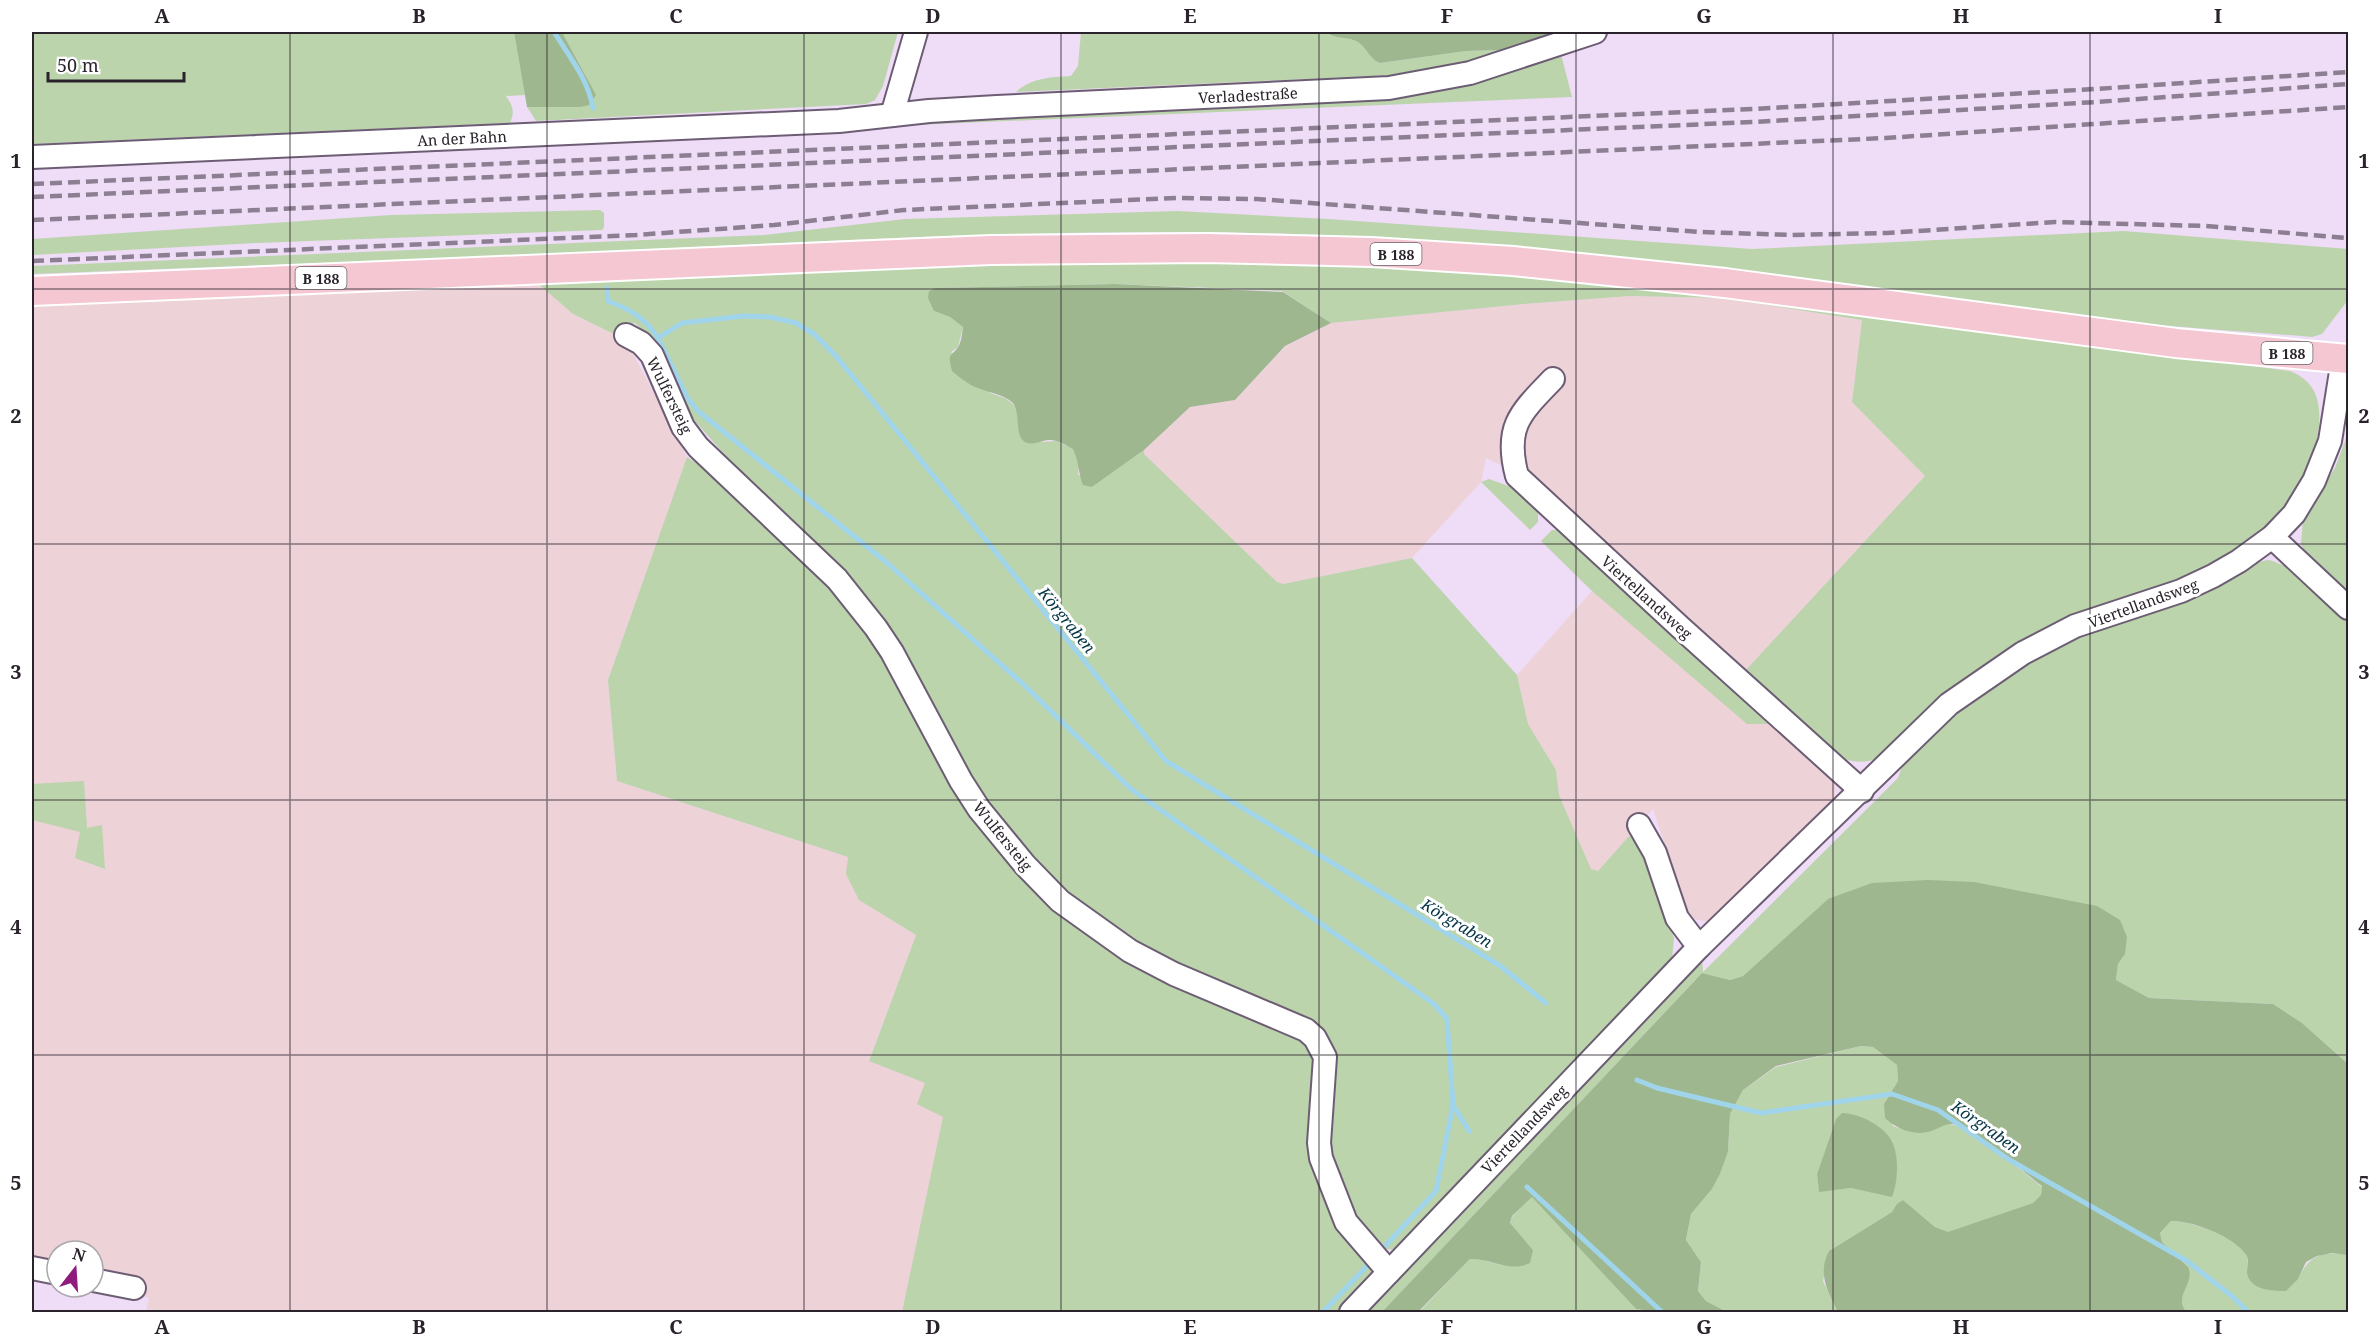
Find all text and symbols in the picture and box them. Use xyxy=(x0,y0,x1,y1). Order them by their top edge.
text: A xyxy=(154,2,170,29)
text: B xyxy=(412,2,426,29)
text: C xyxy=(669,2,683,29)
text: D xyxy=(925,2,941,29)
text: E xyxy=(1183,2,1197,29)
text: F xyxy=(1441,2,1453,29)
text: G xyxy=(1696,2,1712,29)
text: H xyxy=(1953,2,1969,29)
text: I xyxy=(2214,2,2222,29)
scale bar xyxy=(48,45,184,83)
text: 50 m xyxy=(57,53,99,77)
street label: Verladestraße xyxy=(1198,82,1298,108)
street label: An der Bahn xyxy=(417,126,508,150)
text: 1 xyxy=(10,147,22,174)
text: 1 xyxy=(2358,147,2370,174)
road number: B 188 xyxy=(1370,243,1422,265)
road number: B 188 xyxy=(296,267,346,289)
road number: B 188 xyxy=(2262,342,2312,364)
street label: Wulfersteig xyxy=(643,353,697,437)
text: 2 xyxy=(10,402,22,429)
text: 2 xyxy=(2358,402,2370,429)
street label: Viertellandsweg xyxy=(1597,551,1697,643)
street label: Viertellandsweg xyxy=(2085,574,2201,632)
water label: Körgraben xyxy=(1033,582,1101,658)
text: 3 xyxy=(10,658,22,685)
text: 3 xyxy=(2358,658,2370,685)
street label: Wulfersteig xyxy=(969,797,1037,875)
water label: Körgraben xyxy=(1417,893,1497,953)
text: 4 xyxy=(10,913,22,940)
text: 4 xyxy=(2358,913,2370,940)
street label: Viertellandsweg xyxy=(1477,1080,1571,1178)
water label: Körgraben xyxy=(1947,1095,2025,1159)
text: 5 xyxy=(10,1169,22,1196)
text: 5 xyxy=(2358,1169,2370,1196)
north arrow xyxy=(45,1239,105,1299)
text: N xyxy=(70,1242,89,1267)
text: A xyxy=(154,1313,170,1340)
text: B xyxy=(412,1313,426,1340)
text: C xyxy=(669,1313,683,1340)
text: D xyxy=(925,1313,941,1340)
text: E xyxy=(1183,1313,1197,1340)
text: F xyxy=(1441,1313,1453,1340)
text: G xyxy=(1696,1313,1712,1340)
text: H xyxy=(1953,1313,1969,1340)
text: I xyxy=(2214,1313,2222,1340)

